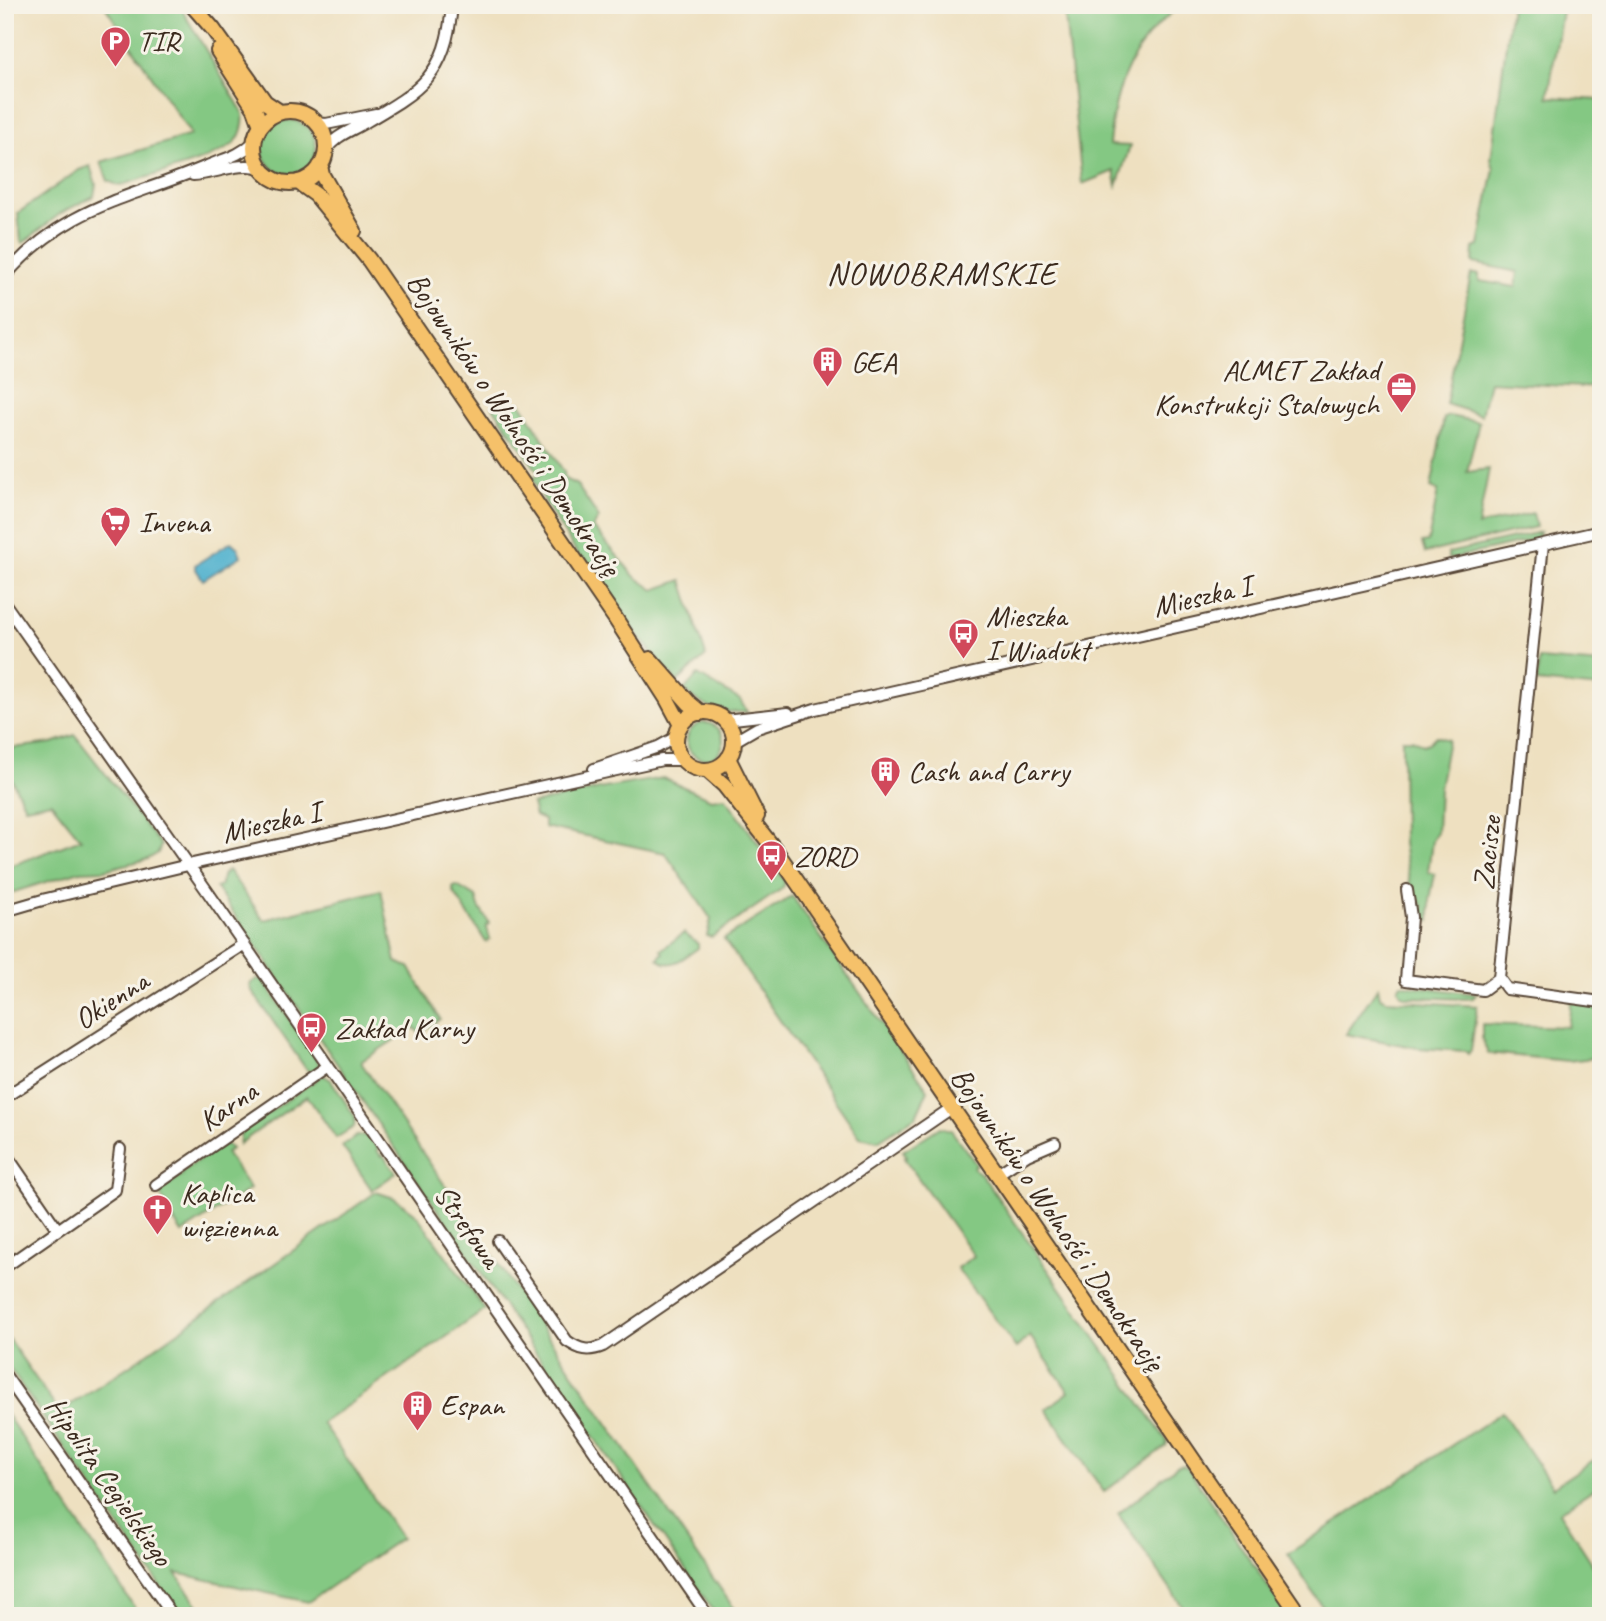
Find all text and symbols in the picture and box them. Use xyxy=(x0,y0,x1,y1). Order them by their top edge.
place label: TIR xyxy=(138,22,182,60)
parking icon: TIR xyxy=(98,24,132,68)
district label: NOWOBRAMSKIE xyxy=(827,253,1059,294)
street label: Bojowników o Wolność i Demokrację xyxy=(398,265,631,585)
place label: GEA xyxy=(851,343,897,381)
building icon: GEA xyxy=(811,345,845,389)
place label: ALMET Zakład Konstrukcji Stalowych xyxy=(1154,351,1383,423)
office icon: ALMET Zakład Konstrukcji Stalowych xyxy=(1385,370,1419,414)
place label: Invena xyxy=(139,503,211,541)
supermarket icon: Invena xyxy=(99,505,133,549)
street label: Mieszka I xyxy=(1149,565,1262,626)
place label: Mieszka I Wiadukt xyxy=(986,597,1093,669)
bus stop icon: Mieszka I Wiadukt xyxy=(946,616,980,660)
place label: Cash and Carry xyxy=(908,752,1072,790)
building icon: Cash and Carry xyxy=(868,754,902,798)
street label: Mieszka I xyxy=(218,791,331,852)
street label: Zacisze xyxy=(1464,812,1510,892)
place label: ZORD xyxy=(794,837,859,875)
bus stop icon: ZORD xyxy=(754,839,788,883)
street label: Okienna xyxy=(67,961,158,1038)
place label: Zakład Karny xyxy=(335,1009,476,1047)
bus stop icon: Zakład Karny xyxy=(295,1011,329,1055)
street label: Bojowników o Wolność i Demokrację xyxy=(942,1060,1175,1380)
street label: Karna xyxy=(191,1071,266,1140)
place label: Kaplica więzienna xyxy=(181,1174,279,1246)
street label: Strefowa xyxy=(426,1177,512,1277)
church icon: Kaplica więzienna xyxy=(141,1193,175,1237)
place label: Espan xyxy=(440,1386,506,1424)
building icon: Espan xyxy=(400,1388,434,1432)
street label: Hipolita Cegielskiego xyxy=(37,1389,182,1574)

